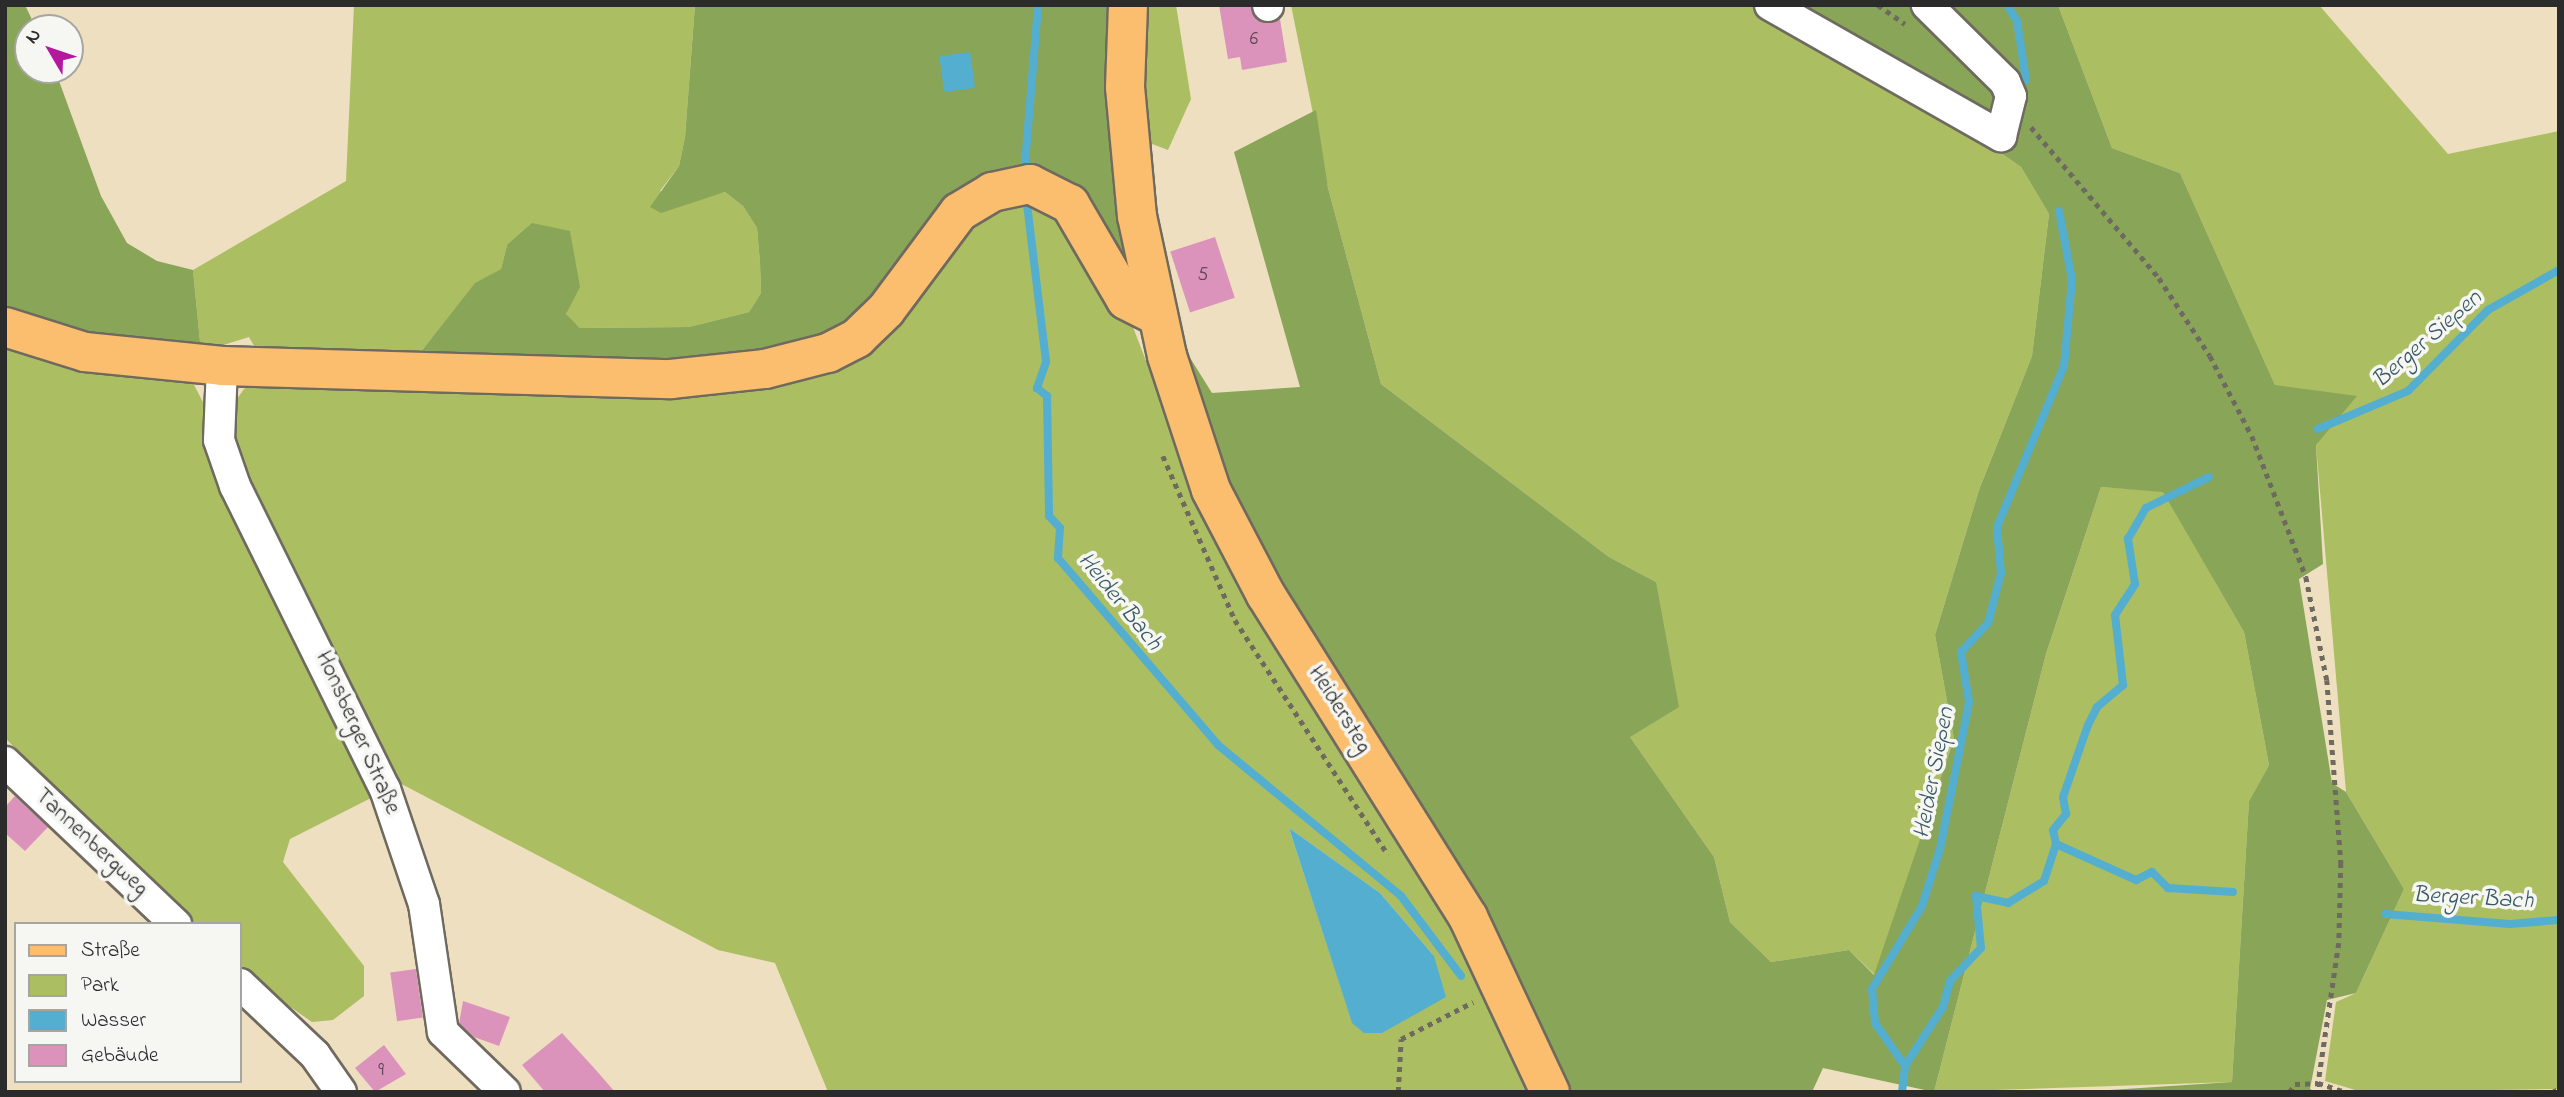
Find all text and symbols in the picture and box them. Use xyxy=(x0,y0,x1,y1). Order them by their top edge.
north arrow xyxy=(14,14,84,84)
text: N xyxy=(19,23,48,50)
house number: 6 xyxy=(1250,29,1258,51)
house number: 5 xyxy=(1198,265,1208,287)
water label: Berger Siepen xyxy=(2367,285,2489,395)
water label: Heider Bach xyxy=(1071,547,1167,657)
street label: Honsberger Straße xyxy=(309,647,405,819)
street label: Heidersteg xyxy=(1301,661,1377,759)
water label: Heider Siepen xyxy=(1908,705,1962,841)
street label: Tannenbergweg xyxy=(28,783,154,903)
water label: Berger Bach xyxy=(2412,881,2534,917)
legend xyxy=(14,922,242,1083)
text: Straße xyxy=(81,936,140,966)
text: Park xyxy=(81,971,119,1001)
text: Wasser xyxy=(81,1006,146,1036)
text: Gebäude xyxy=(81,1041,158,1071)
house number: 9 xyxy=(378,1060,384,1082)

